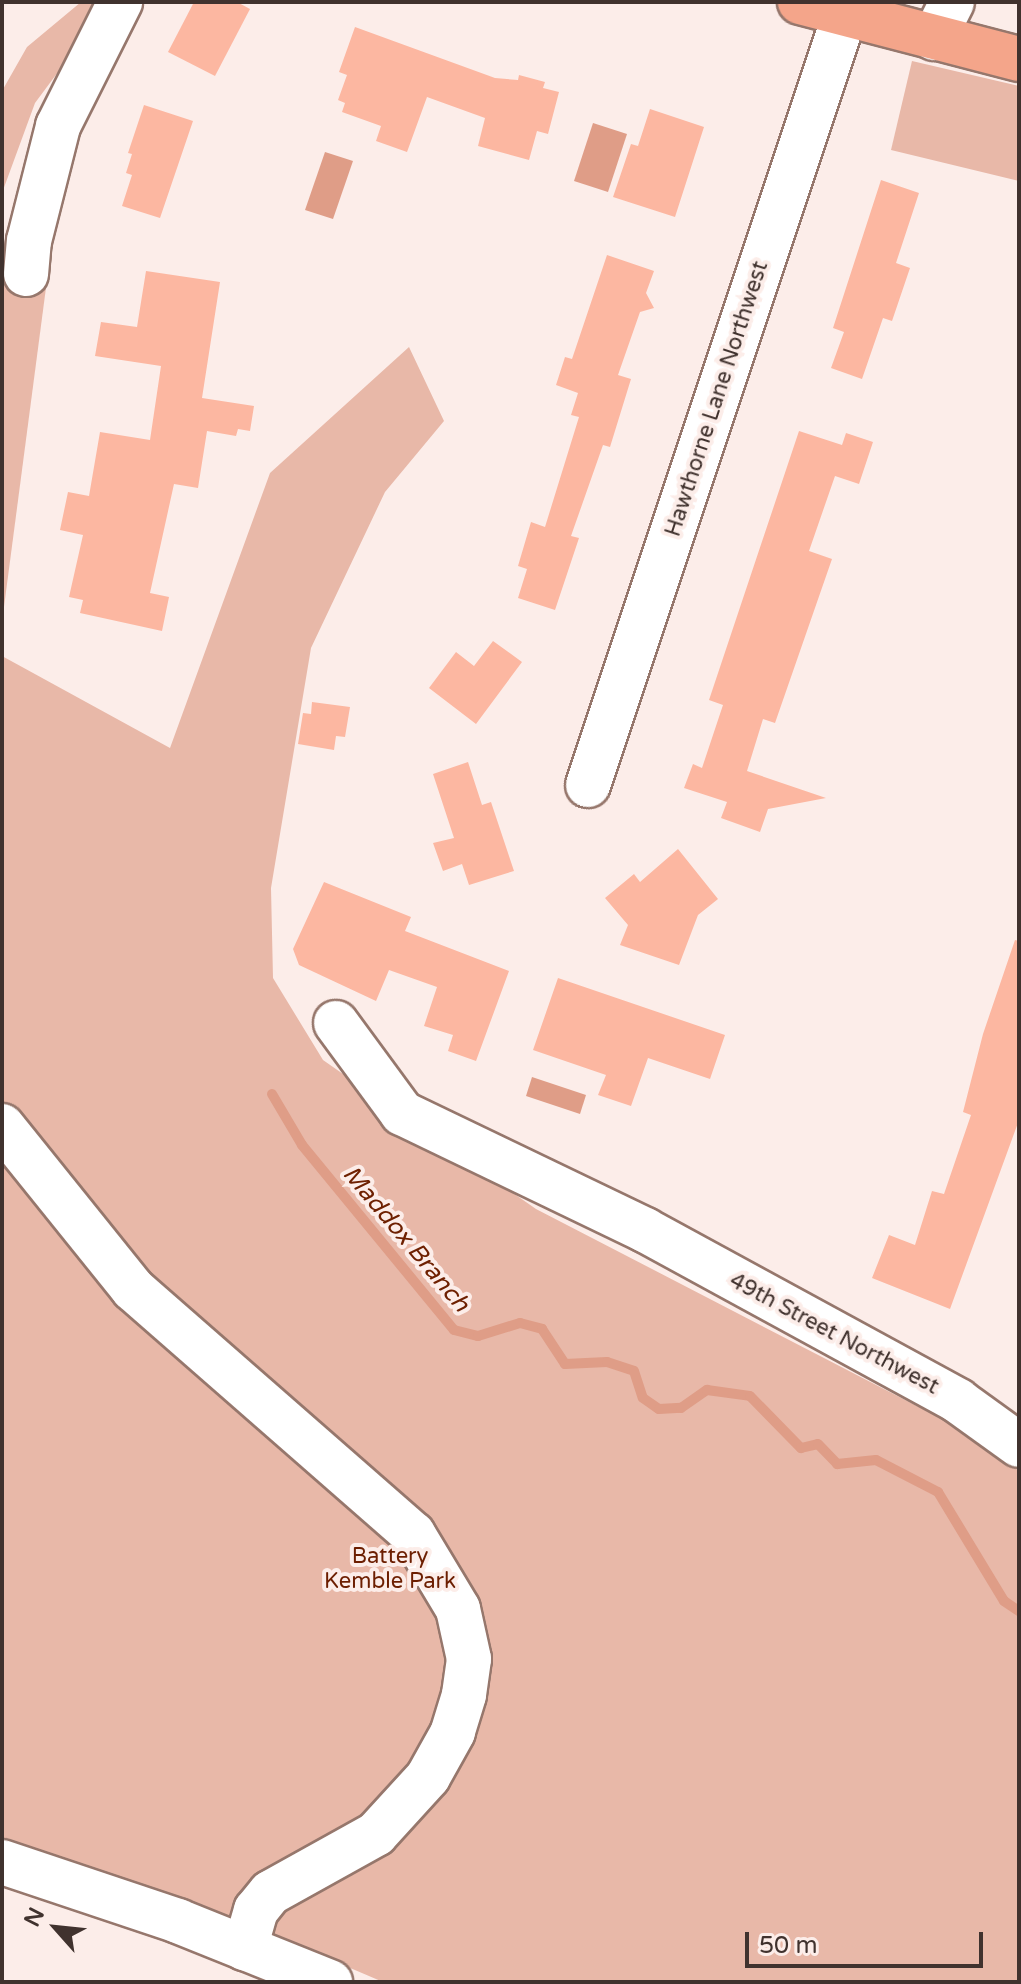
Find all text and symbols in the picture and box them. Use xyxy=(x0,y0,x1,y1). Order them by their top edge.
street label: Hawthorne Lane Northwest xyxy=(660,258,774,540)
water label: Maddox Branch xyxy=(337,1160,475,1318)
street label: 49th Street Northwest xyxy=(725,1268,943,1400)
park label: Battery Kemble Park xyxy=(324,1543,456,1594)
north arrow xyxy=(16,1888,96,1968)
text: N xyxy=(19,1903,50,1931)
scale bar xyxy=(749,1916,987,1966)
text: 50 m xyxy=(759,1931,817,1960)

